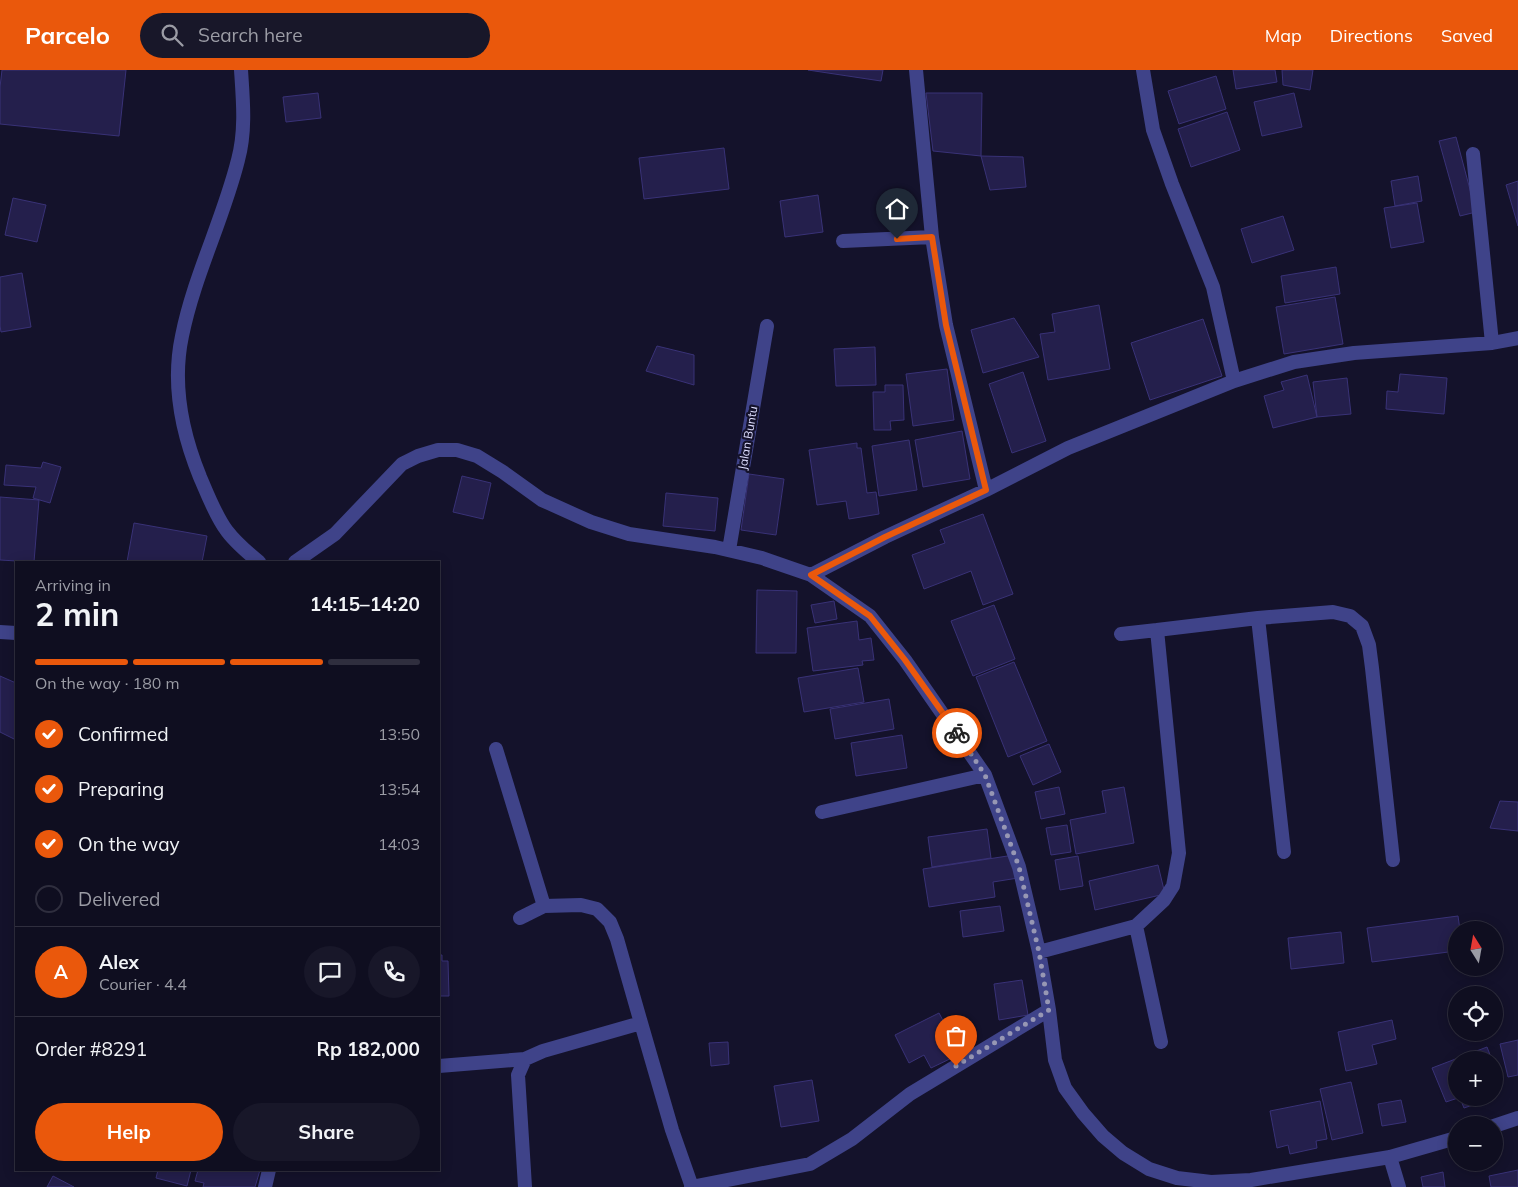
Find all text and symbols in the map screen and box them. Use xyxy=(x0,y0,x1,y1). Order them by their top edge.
search box xyxy=(140,13,490,58)
text: Parcelo xyxy=(25,20,110,50)
icon: search xyxy=(158,21,186,49)
text: Search here xyxy=(198,23,302,47)
text: Map xyxy=(1265,24,1302,47)
text: Directions xyxy=(1330,24,1413,47)
text: Saved xyxy=(1441,24,1493,47)
pin xyxy=(876,188,918,239)
icon: home xyxy=(883,195,911,223)
street label: Jalan Buntu xyxy=(735,405,761,471)
text: Arriving in xyxy=(35,575,111,595)
text: 14:15–14:20 xyxy=(310,592,420,616)
text: 2 min xyxy=(35,594,119,634)
text: On the way · 180 m xyxy=(35,673,180,693)
courier xyxy=(932,708,982,758)
icon: bike xyxy=(943,719,971,747)
icon: check xyxy=(35,720,63,748)
text: Confirmed xyxy=(78,722,169,746)
text: 13:50 xyxy=(378,724,420,744)
icon: check xyxy=(35,775,63,803)
text: Preparing xyxy=(78,777,164,801)
text: 13:54 xyxy=(378,779,420,799)
icon: check xyxy=(35,830,63,858)
text: On the way xyxy=(78,832,180,856)
text: 14:03 xyxy=(378,834,420,854)
text: Delivered xyxy=(78,887,160,911)
north arrow xyxy=(1448,921,1502,976)
map controls xyxy=(1448,921,1503,1171)
button: chat xyxy=(304,946,356,998)
button: phone xyxy=(368,946,420,998)
text: Alex xyxy=(99,950,139,974)
text: A xyxy=(54,960,68,984)
text: Courier · 4.4 xyxy=(99,974,187,994)
button: locate xyxy=(1448,986,1503,1041)
pin xyxy=(935,1015,977,1066)
icon: bag xyxy=(942,1022,970,1050)
text: Order #8291 xyxy=(35,1037,147,1061)
text: Rp 182,000 xyxy=(317,1037,420,1061)
button: + xyxy=(1448,1051,1503,1106)
button: Help xyxy=(35,1103,223,1161)
button: Share xyxy=(233,1103,420,1161)
button: − xyxy=(1448,1116,1503,1171)

